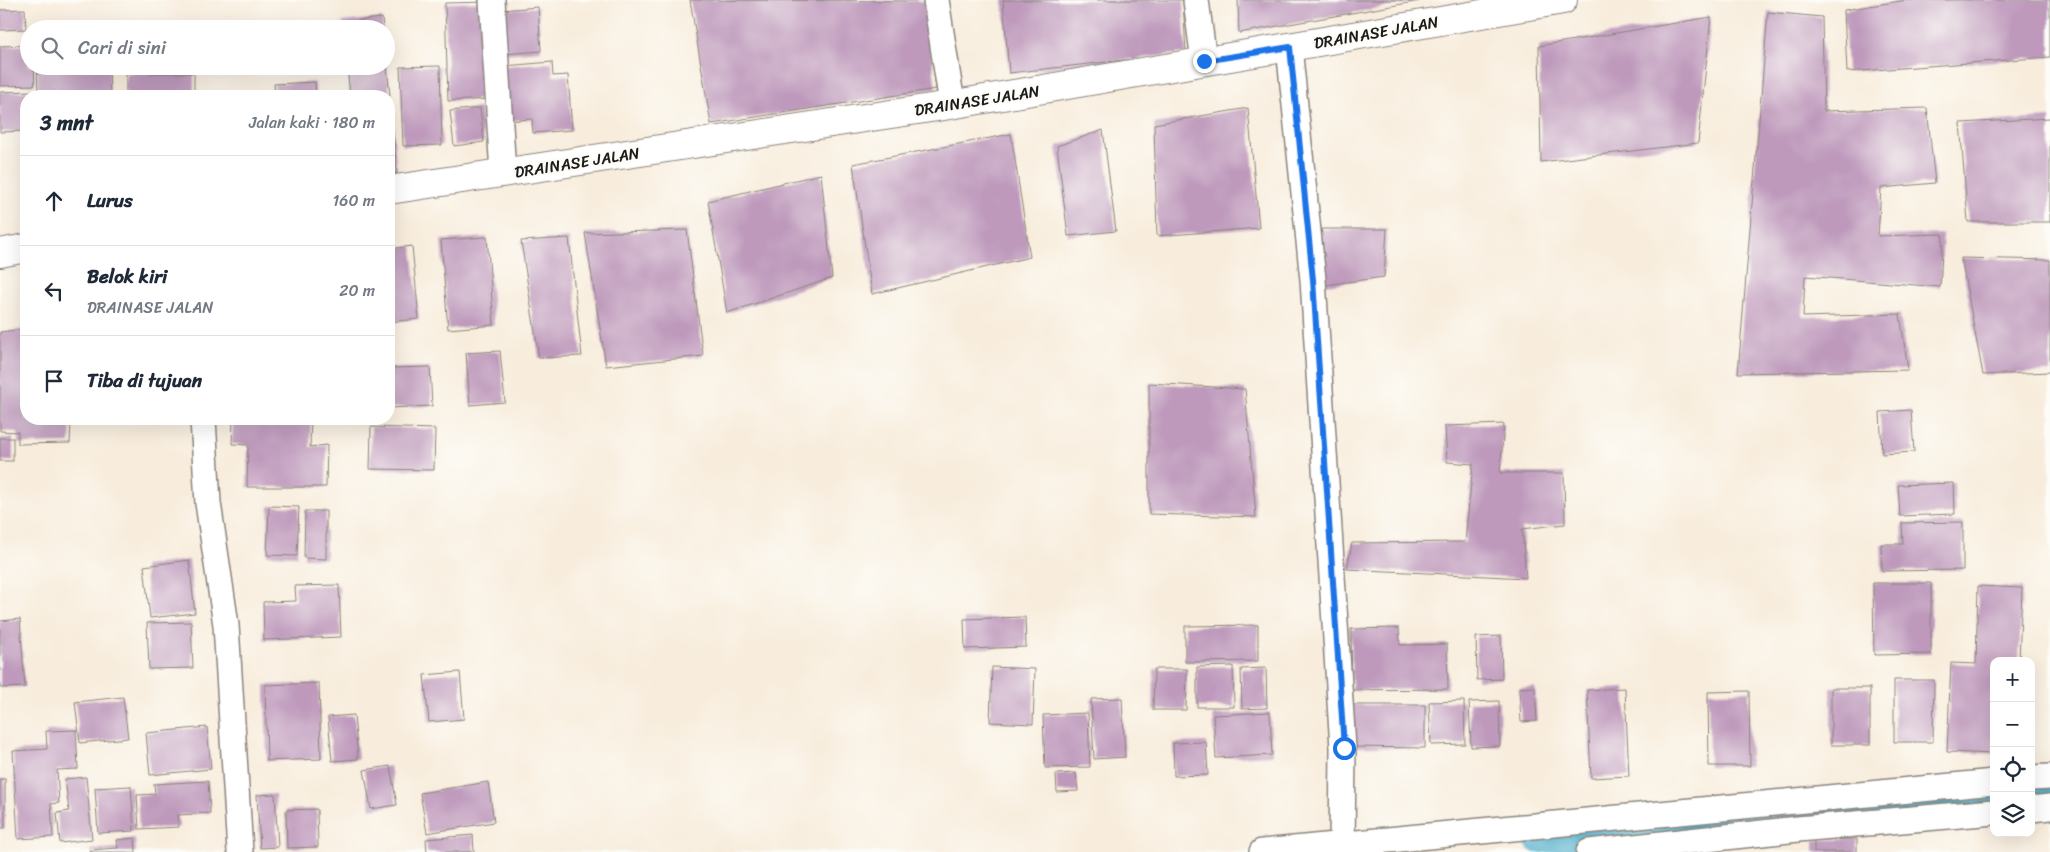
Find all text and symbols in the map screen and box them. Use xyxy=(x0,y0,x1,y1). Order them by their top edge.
street label: DRAINASE JALAN xyxy=(1311,7,1441,58)
search box xyxy=(20,20,395,75)
text: Cari di sini xyxy=(78,31,166,64)
icon: search xyxy=(38,34,66,62)
route end xyxy=(1193,50,1216,73)
street label: DRAINASE JALAN xyxy=(912,76,1042,125)
text: 3 mnt xyxy=(40,104,93,142)
text: Jalan kaki · 180 m xyxy=(249,108,375,137)
street label: DRAINASE JALAN xyxy=(512,138,642,187)
text: Lurus xyxy=(87,184,133,217)
text: 160 m xyxy=(332,186,375,215)
icon: ahead xyxy=(40,187,68,215)
text: Belok kiri xyxy=(87,260,167,293)
text: 20 m xyxy=(339,276,375,305)
icon: left xyxy=(40,277,68,305)
text: DRAINASE JALAN xyxy=(87,293,213,322)
text: Tiba di tujuan xyxy=(87,364,202,397)
icon: arrive xyxy=(40,367,68,395)
map controls xyxy=(1990,657,2035,837)
button: + xyxy=(1990,657,2035,702)
button: − xyxy=(1990,702,2035,747)
route start xyxy=(1333,737,1356,760)
button: locate xyxy=(1990,747,2035,792)
button: layers xyxy=(1990,792,2035,837)

